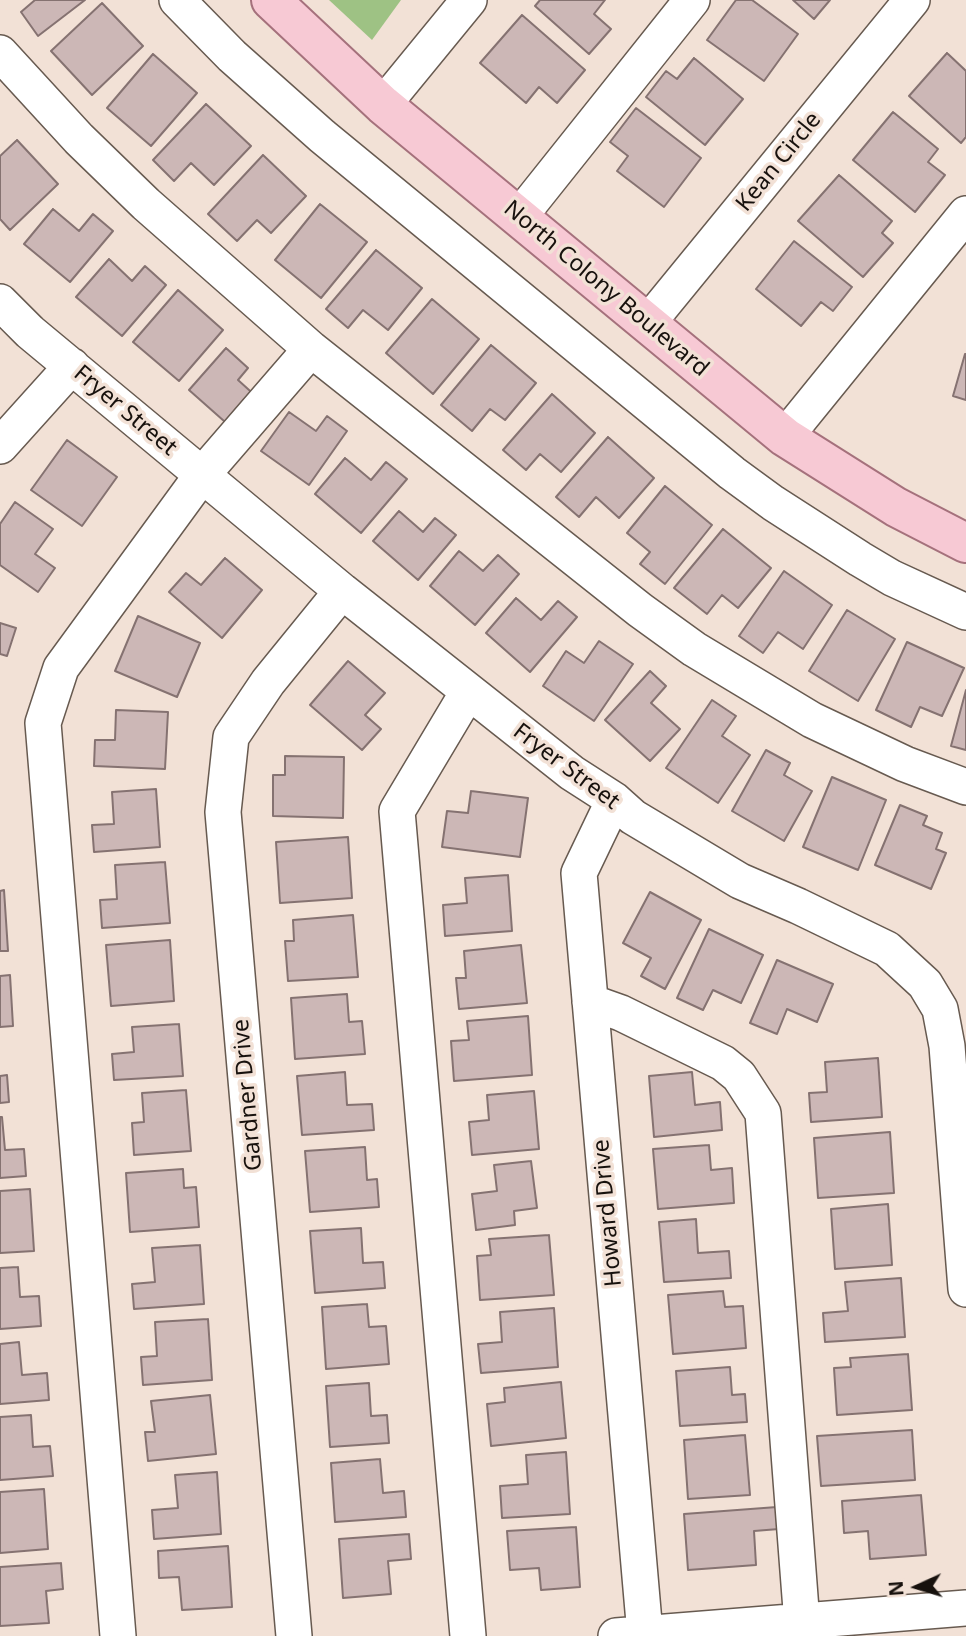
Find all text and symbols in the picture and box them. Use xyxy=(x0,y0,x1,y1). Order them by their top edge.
street label: Kean Circle xyxy=(731,107,827,217)
street label: North Colony Boulevard xyxy=(498,195,714,383)
street label: Fryer Street xyxy=(68,360,182,462)
street label: Fryer Street xyxy=(507,718,625,816)
street label: Gardner Drive xyxy=(228,1018,268,1172)
street label: Howard Drive xyxy=(588,1138,628,1288)
north arrow xyxy=(882,1552,952,1622)
text: N xyxy=(883,1580,910,1597)

